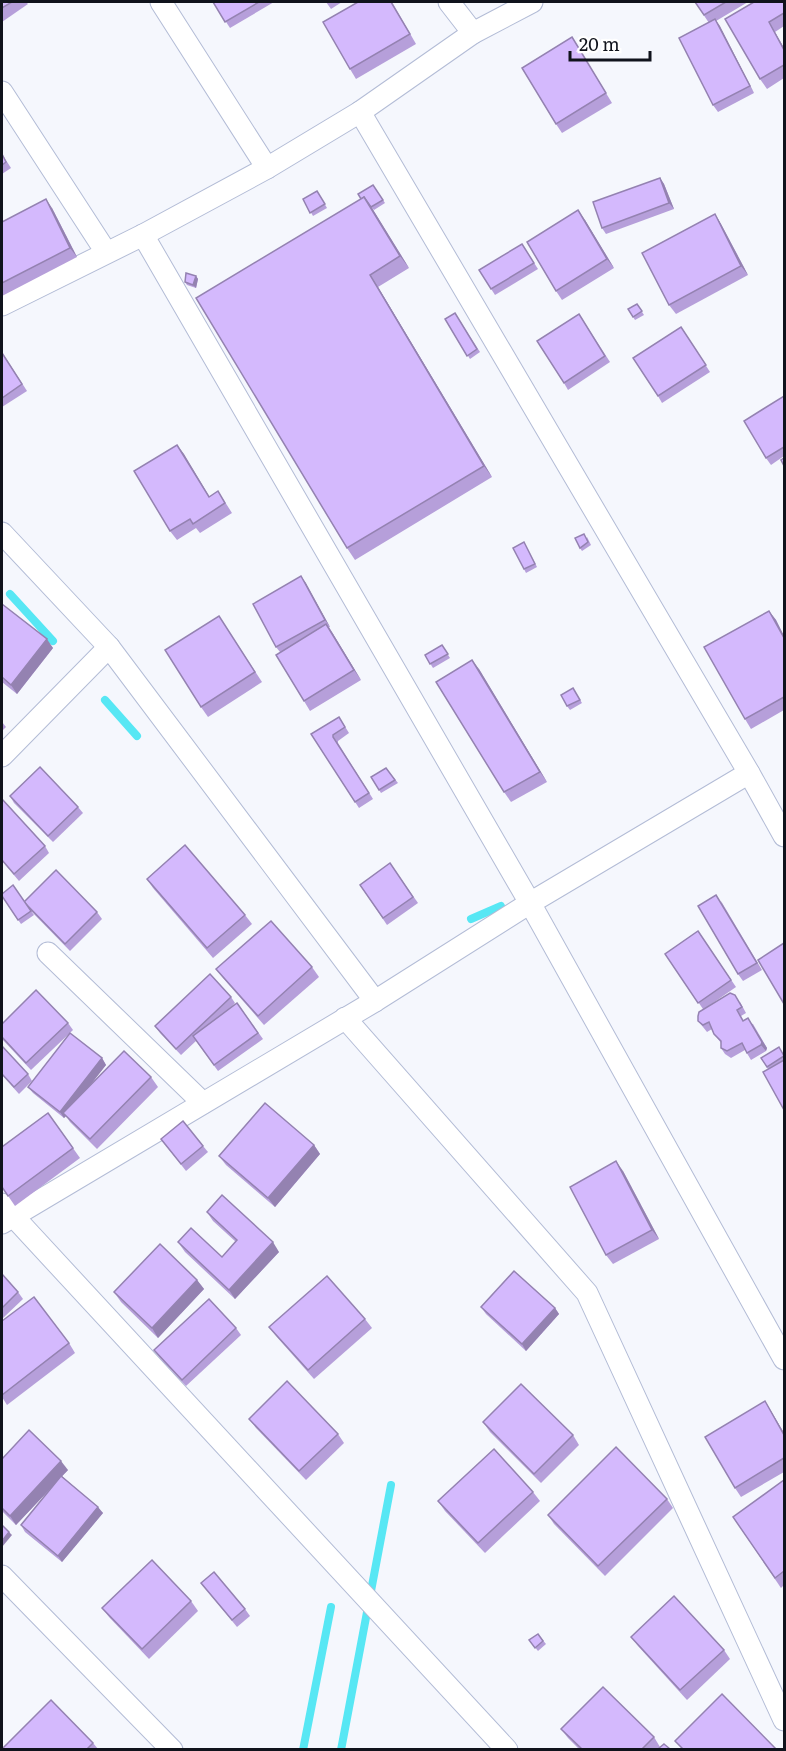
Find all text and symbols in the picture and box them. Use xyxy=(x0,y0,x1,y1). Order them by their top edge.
scale bar xyxy=(570,24,650,62)
text: 20 m xyxy=(579,30,620,57)

